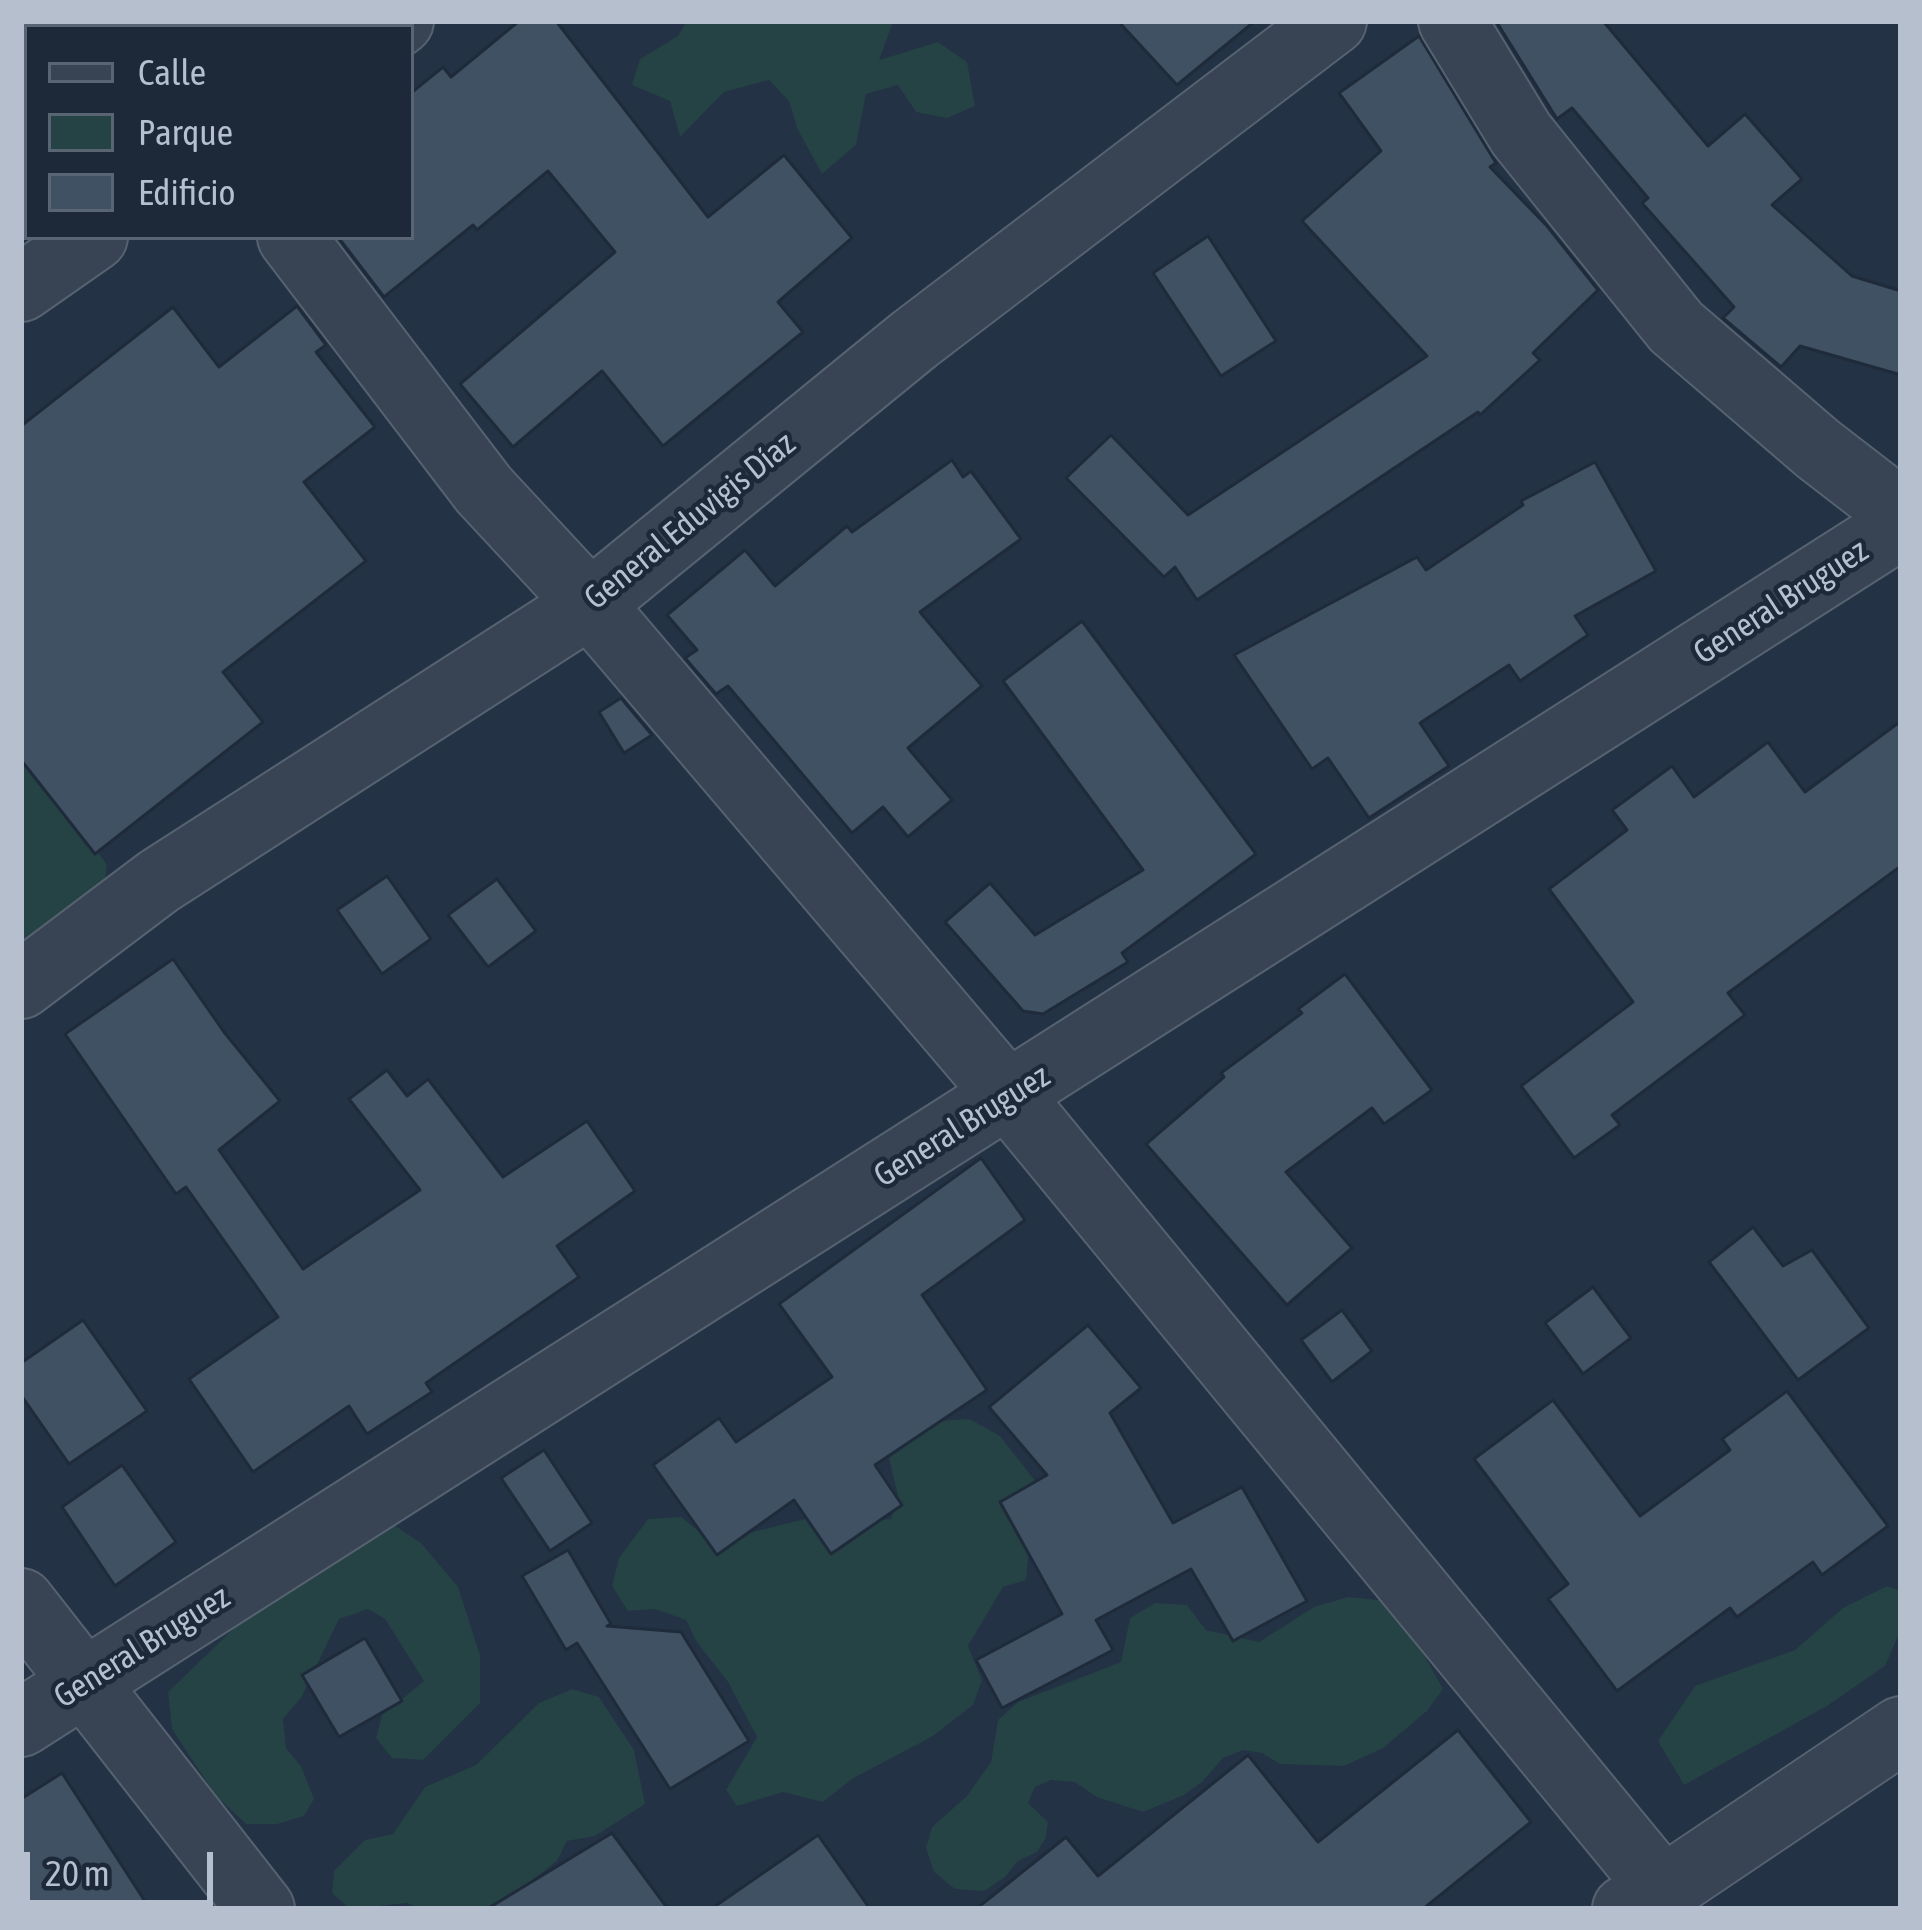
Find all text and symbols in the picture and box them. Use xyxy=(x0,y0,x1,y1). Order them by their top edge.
legend xyxy=(24,24,414,240)
text: Calle xyxy=(138,51,206,93)
text: Parque xyxy=(138,111,233,153)
text: Edificio xyxy=(138,171,235,213)
street label: General Eduvigis Díaz xyxy=(577,424,803,618)
street label: General Bruguez xyxy=(1687,531,1875,673)
street label: General Bruguez xyxy=(867,1056,1057,1196)
street label: General Bruguez xyxy=(47,1577,237,1717)
scale bar xyxy=(30,1828,219,1902)
text: 20 m xyxy=(45,1852,110,1894)

